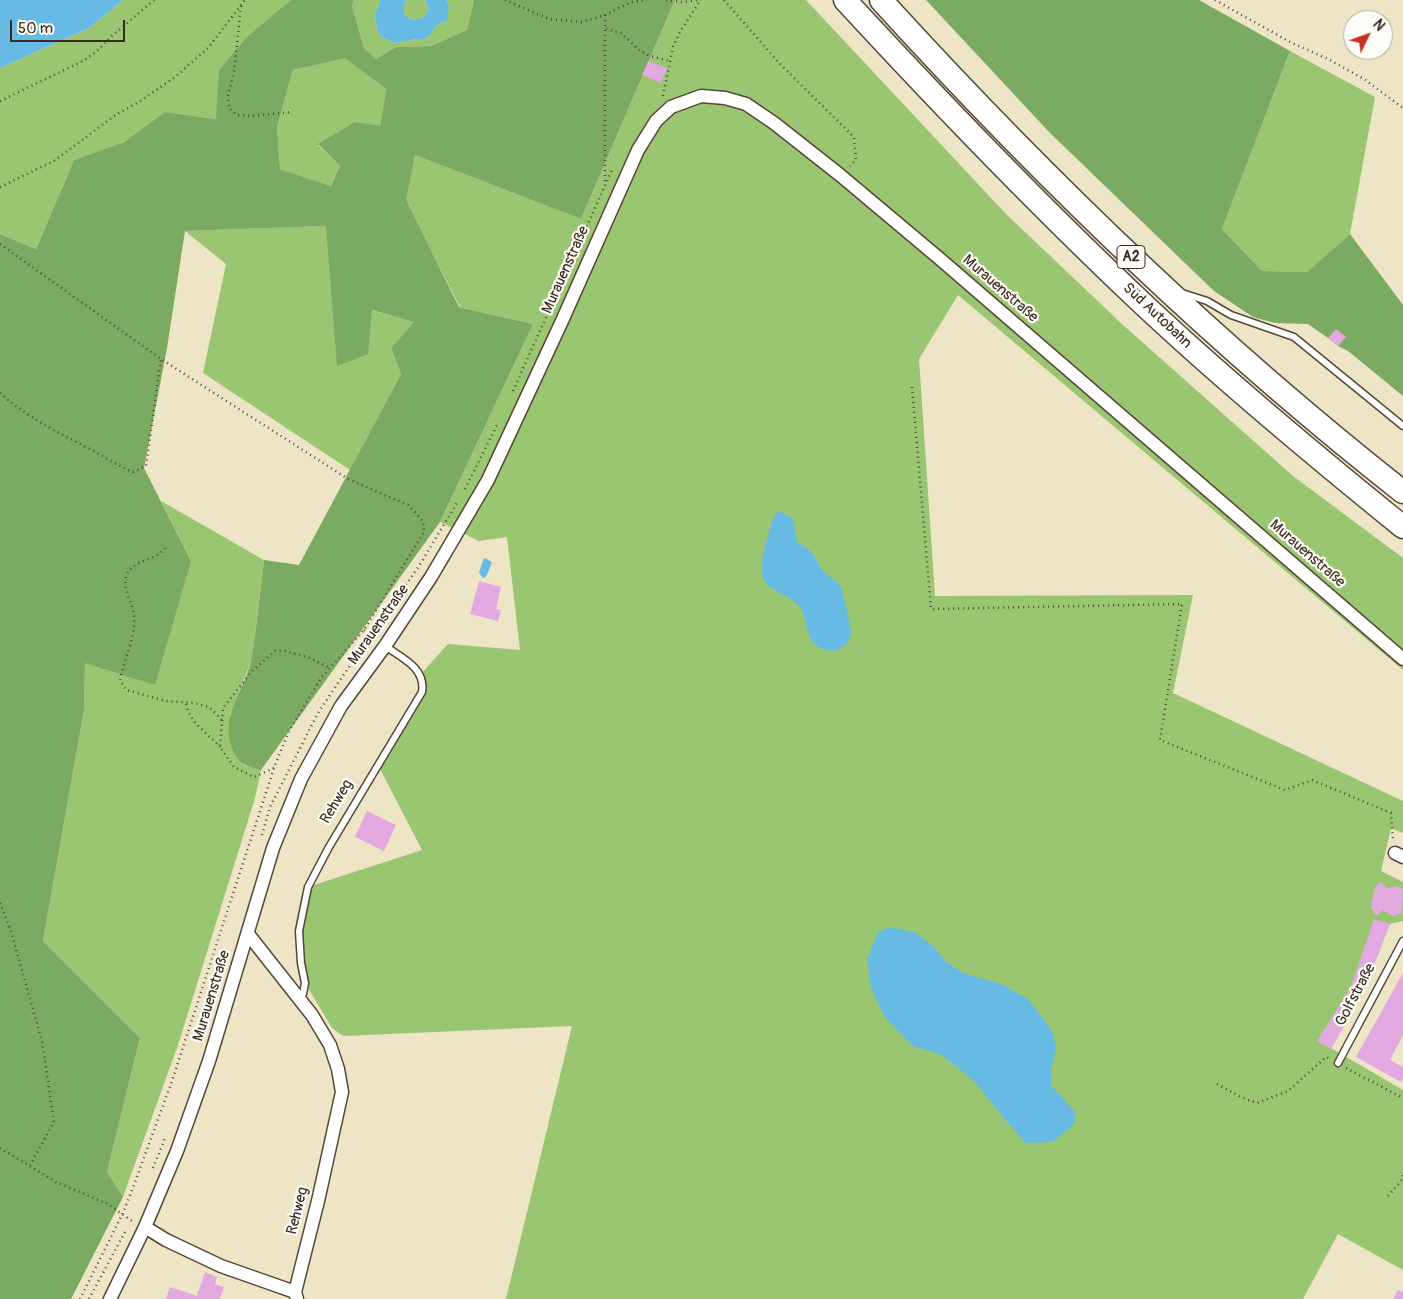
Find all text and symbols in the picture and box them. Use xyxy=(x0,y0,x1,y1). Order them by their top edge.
scale bar xyxy=(12,10,128,42)
north arrow xyxy=(1343,10,1393,60)
text: N xyxy=(1369,16,1388,35)
text: 50 m xyxy=(18,19,53,38)
street label: Murauenstraße xyxy=(539,223,593,317)
road number: A2 xyxy=(1117,246,1145,268)
street label: Murauenstraße xyxy=(959,251,1041,327)
street label: Süd Autobahn xyxy=(1119,279,1195,353)
street label: Murauenstraße xyxy=(1266,516,1348,592)
street label: Murauenstraße xyxy=(345,581,413,669)
street label: Rehweg xyxy=(317,777,357,827)
street label: Murauenstraße xyxy=(190,948,234,1044)
street label: Golfstraße xyxy=(1332,961,1380,1029)
street label: Rehweg xyxy=(283,1185,313,1237)

